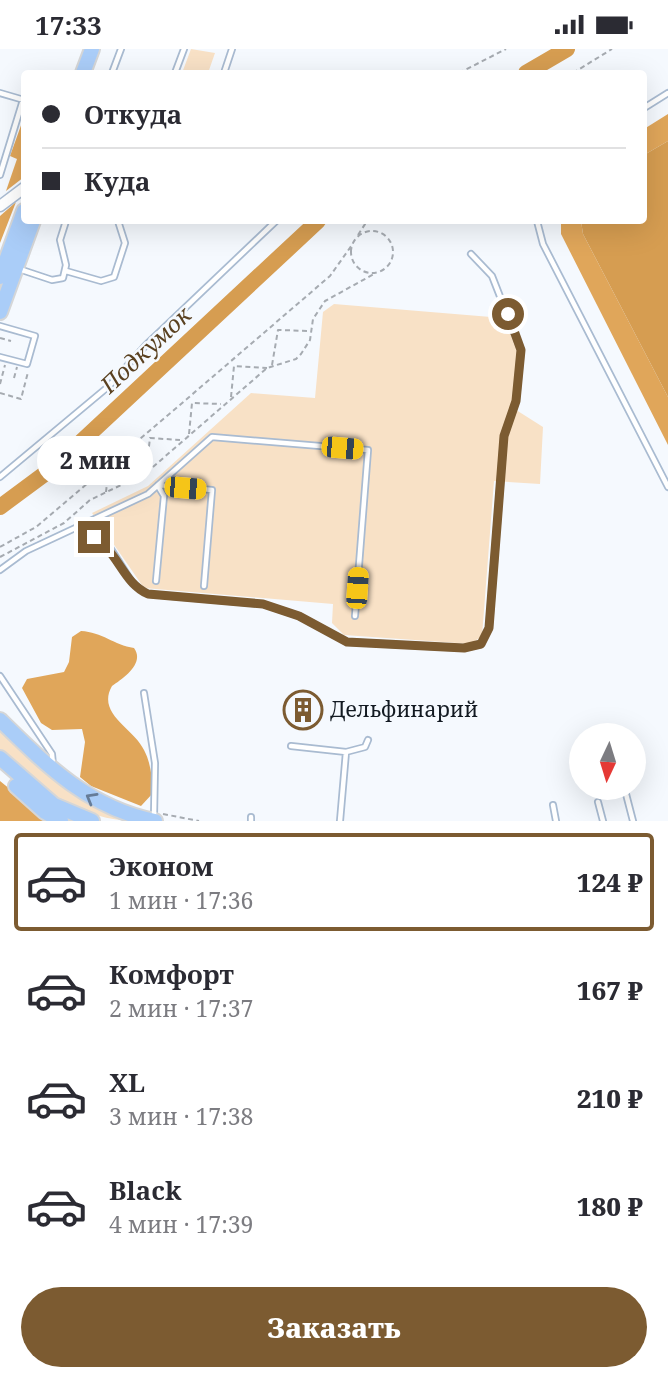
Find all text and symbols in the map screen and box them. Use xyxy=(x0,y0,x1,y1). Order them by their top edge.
text: 17:33 xyxy=(35,7,102,43)
text: Откуда xyxy=(84,96,182,132)
text: Куда xyxy=(84,163,150,199)
water label: Подкумок xyxy=(92,298,198,401)
route start xyxy=(492,298,524,330)
callout: 2 мин xyxy=(36,435,152,484)
car xyxy=(321,436,364,460)
text: 2 мин xyxy=(60,444,130,476)
car xyxy=(164,476,207,500)
route end xyxy=(78,521,110,553)
car xyxy=(346,566,369,610)
building icon: Дельфинарий xyxy=(282,689,324,731)
place label: Дельфинарий xyxy=(330,695,478,723)
north arrow xyxy=(569,723,646,800)
map controls xyxy=(569,723,646,800)
one-way arrow xyxy=(86,793,99,806)
text: Эконом xyxy=(109,848,213,884)
icon: car xyxy=(25,851,88,914)
text: 124 ₽ xyxy=(577,864,643,900)
text: 1 мин · 17:36 xyxy=(109,884,253,916)
text: Комфорт xyxy=(109,956,234,992)
icon: car xyxy=(25,959,88,1022)
text: 167 ₽ xyxy=(577,972,643,1008)
text: 2 мин · 17:37 xyxy=(109,992,253,1024)
text: XL xyxy=(109,1064,145,1100)
icon: car xyxy=(25,1067,88,1130)
text: 210 ₽ xyxy=(577,1080,643,1116)
text: 3 мин · 17:38 xyxy=(109,1100,253,1132)
text: Black xyxy=(109,1172,182,1208)
icon: car xyxy=(25,1175,88,1238)
text: 180 ₽ xyxy=(577,1188,643,1224)
text: 4 мин · 17:39 xyxy=(109,1208,253,1240)
button: Заказать xyxy=(21,1287,647,1367)

